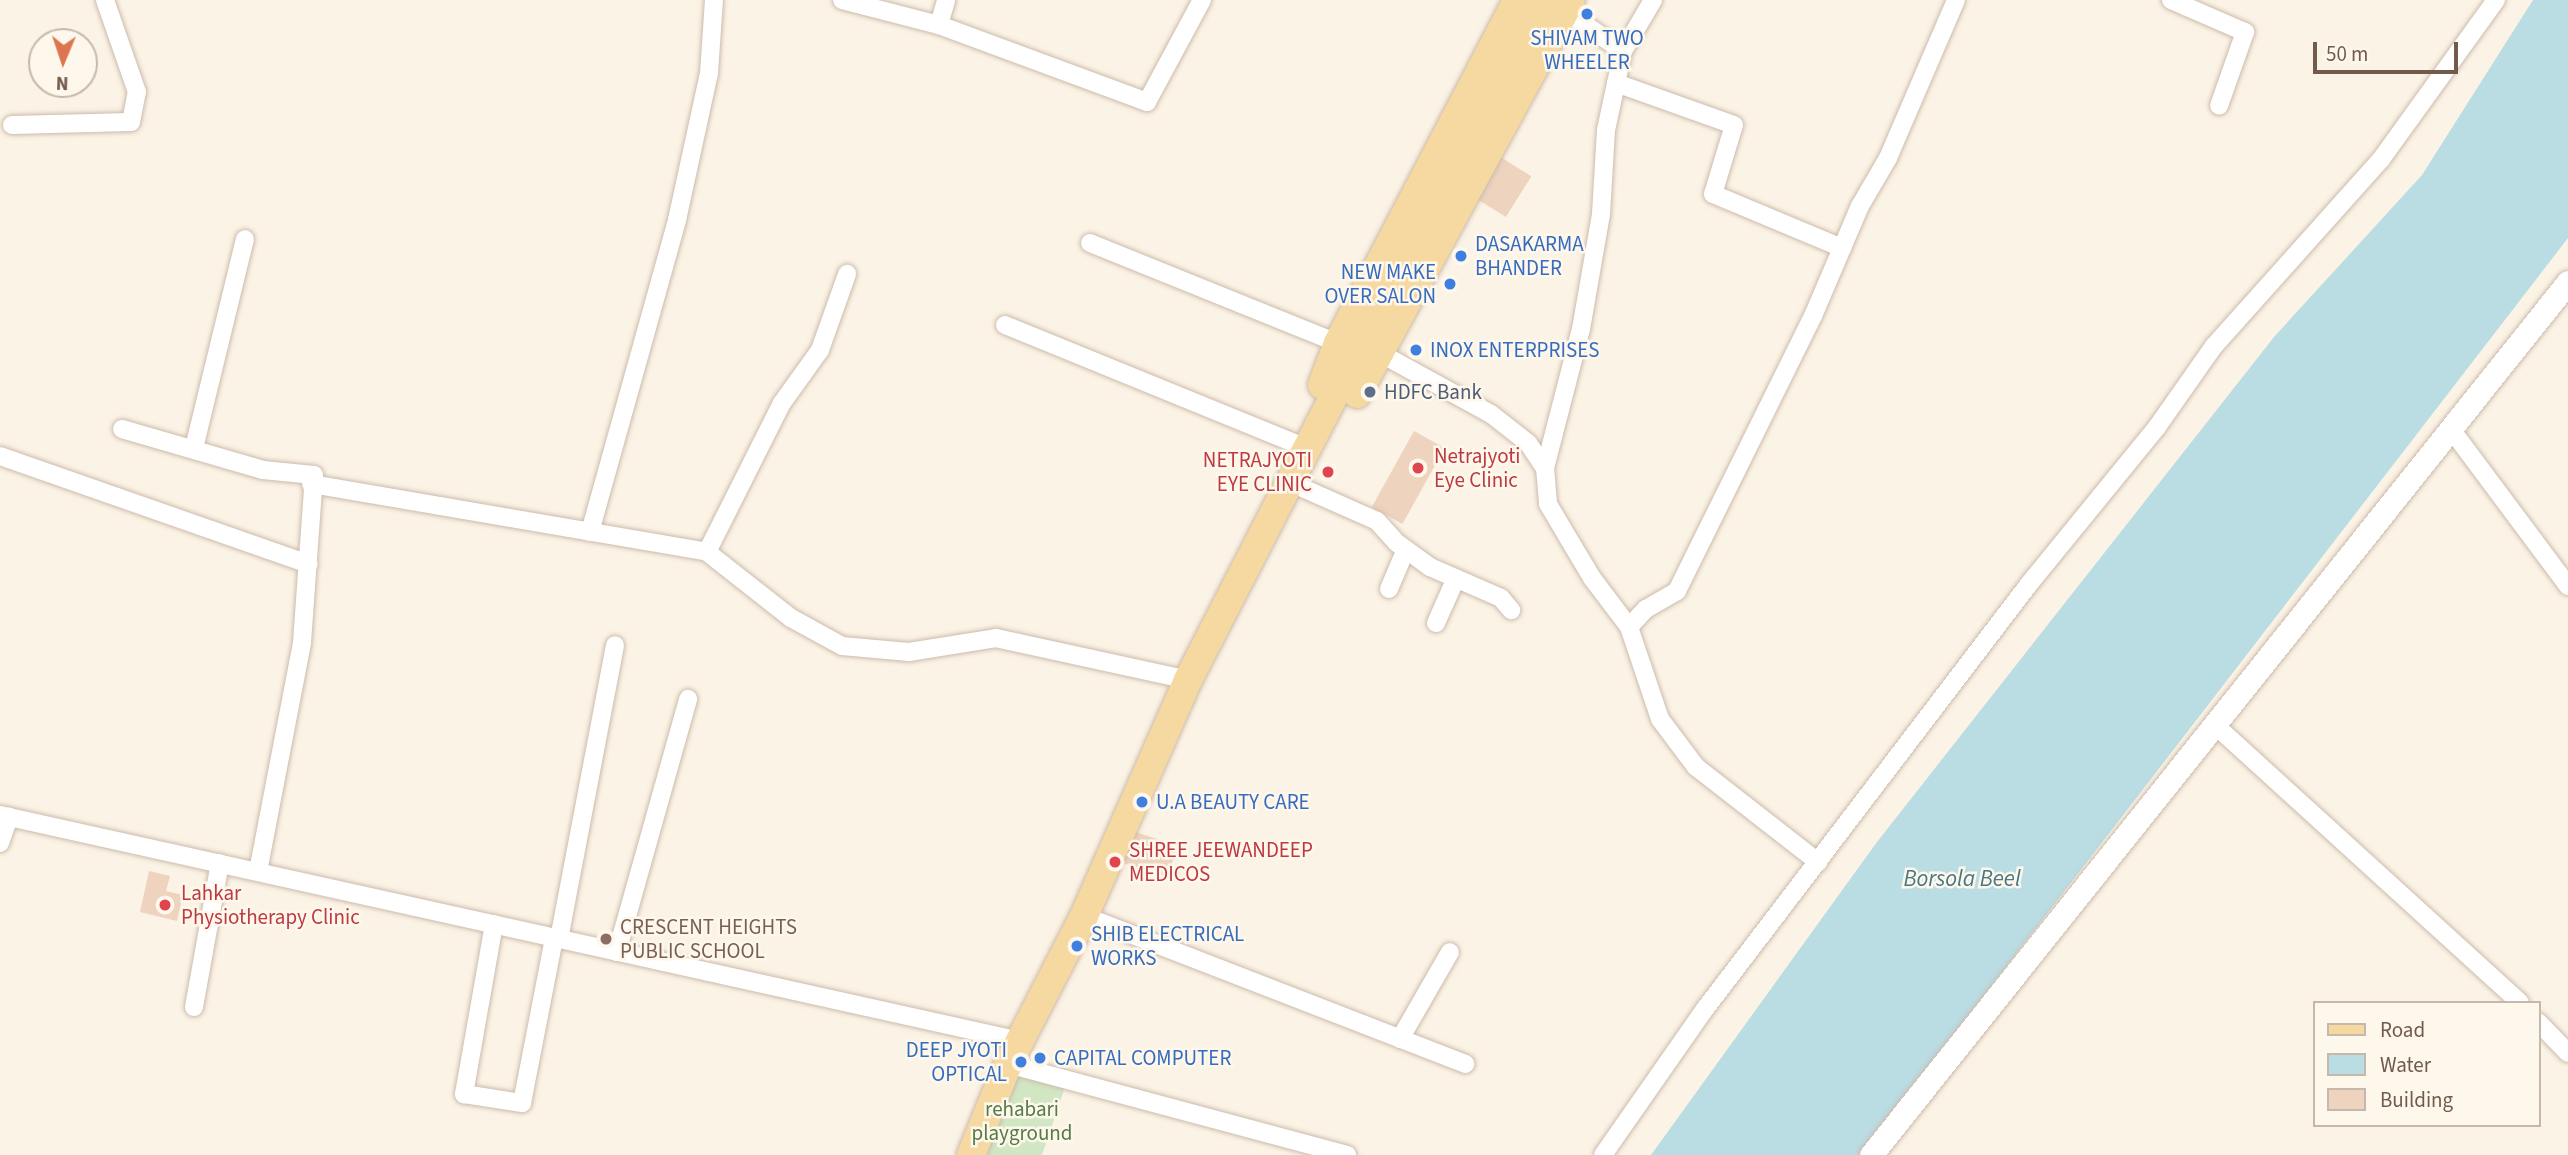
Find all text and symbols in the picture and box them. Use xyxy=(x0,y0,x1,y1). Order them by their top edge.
marker: SHIVAM TWO WHEELER xyxy=(1579,6,1595,22)
place label: SHIVAM TWO WHEELER xyxy=(1530,25,1644,75)
north arrow xyxy=(28,28,98,98)
scale bar xyxy=(2316,28,2461,72)
text: 50 m xyxy=(2326,39,2368,69)
text: N xyxy=(56,69,69,96)
place label: DASAKARMA BHANDER xyxy=(1475,231,1584,281)
marker: DASAKARMA BHANDER xyxy=(1453,248,1469,264)
place label: NEW MAKE OVER SALON xyxy=(1324,259,1436,309)
marker: NEW MAKE OVER SALON xyxy=(1442,276,1458,292)
place label: INOX ENTERPRISES xyxy=(1430,337,1599,363)
marker: INOX ENTERPRISES xyxy=(1408,342,1424,358)
place label: HDFC Bank xyxy=(1384,379,1482,405)
marker: HDFC Bank xyxy=(1362,384,1378,400)
place label: Netrajyoti Eye Clinic xyxy=(1434,443,1520,493)
place label: NETRAJYOTI EYE CLINIC xyxy=(1203,447,1312,497)
marker: Netrajyoti Eye Clinic xyxy=(1408,458,1428,478)
marker: NETRAJYOTI EYE CLINIC xyxy=(1318,462,1338,482)
place label: U.A BEAUTY CARE xyxy=(1156,789,1310,815)
marker: U.A BEAUTY CARE xyxy=(1134,794,1150,810)
place label: SHREE JEEWANDEEP MEDICOS xyxy=(1129,837,1313,887)
marker: SHREE JEEWANDEEP MEDICOS xyxy=(1107,854,1123,870)
water label: Borsola Beel xyxy=(1903,865,2021,893)
place label: Lahkar Physiotherapy Clinic xyxy=(181,880,360,930)
marker: Lahkar Physiotherapy Clinic xyxy=(155,895,175,915)
place label: CRESCENT HEIGHTS PUBLIC SCHOOL xyxy=(620,914,797,964)
place label: SHIB ELECTRICAL WORKS xyxy=(1091,921,1244,971)
marker: CRESCENT HEIGHTS PUBLIC SCHOOL xyxy=(598,931,614,947)
marker: SHIB ELECTRICAL WORKS xyxy=(1069,938,1085,954)
legend xyxy=(2312,1001,2540,1127)
text: Road xyxy=(2380,1015,2425,1045)
place label: DEEP JYOTI OPTICAL xyxy=(906,1037,1007,1087)
place label: CAPITAL COMPUTER xyxy=(1054,1045,1231,1071)
marker: CAPITAL COMPUTER xyxy=(1032,1050,1048,1066)
text: Water xyxy=(2380,1050,2431,1080)
marker: DEEP JYOTI OPTICAL xyxy=(1013,1054,1029,1070)
text: Building xyxy=(2380,1085,2453,1115)
park label: rehabari playground xyxy=(971,1096,1073,1146)

